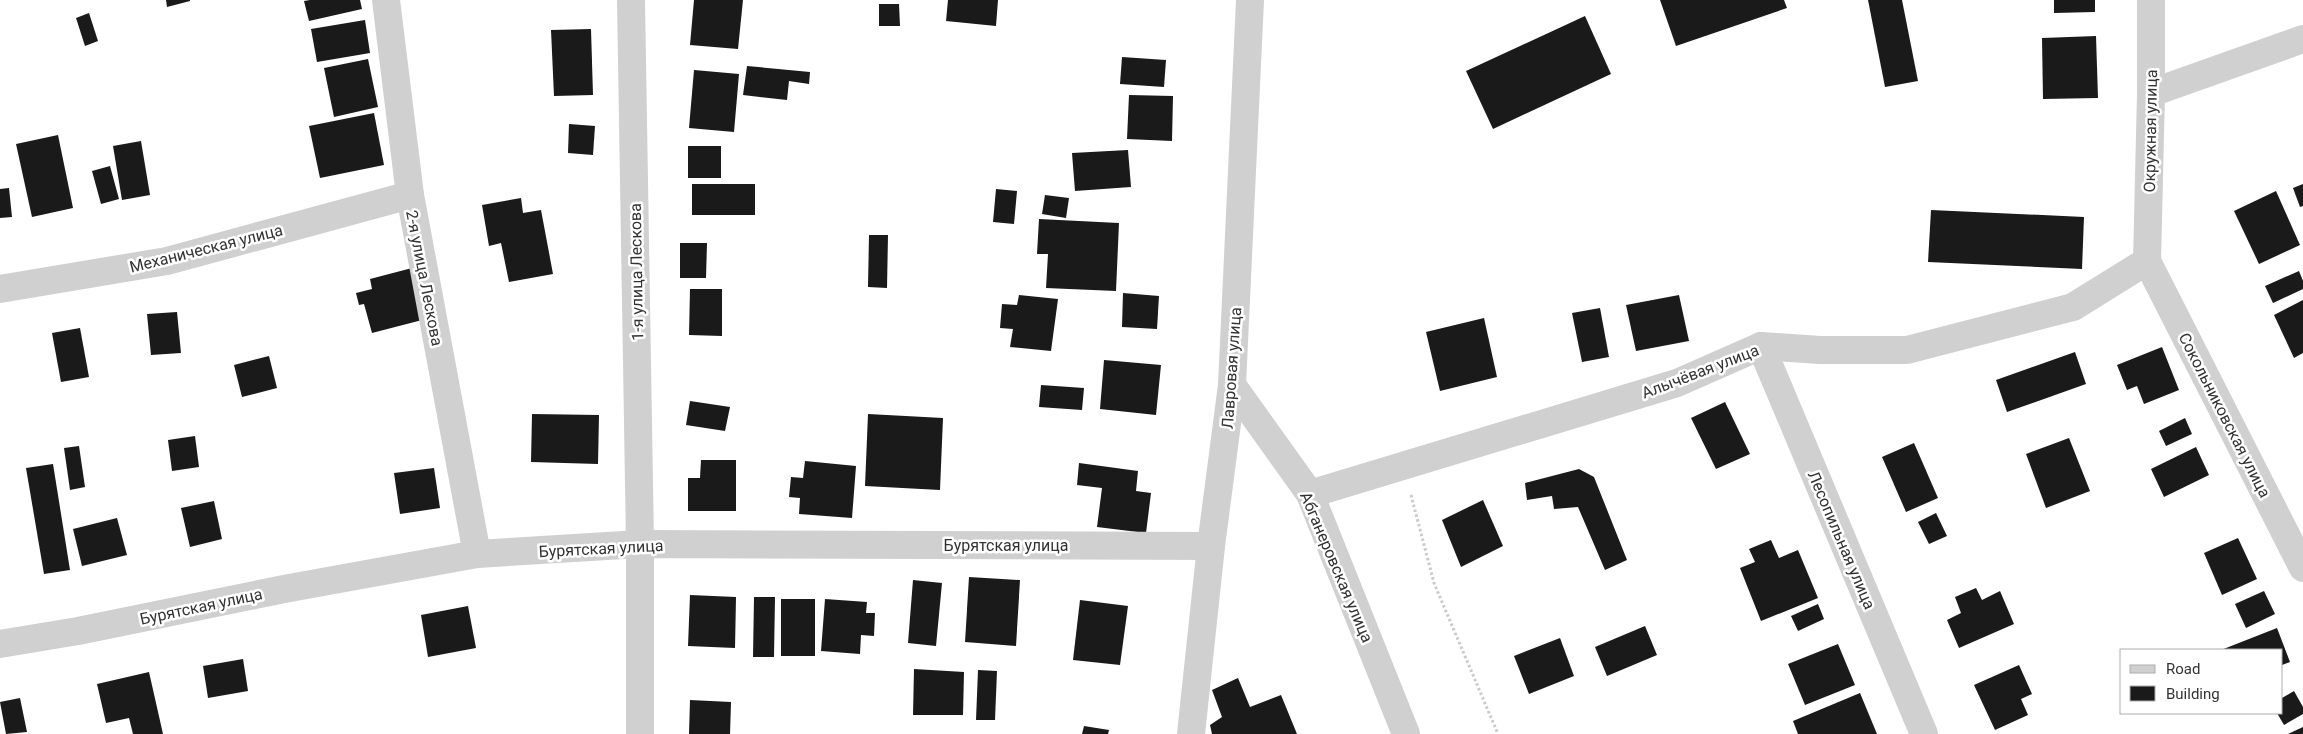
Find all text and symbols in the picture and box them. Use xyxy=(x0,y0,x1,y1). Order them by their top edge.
street label: Окружная улица xyxy=(2140,69,2161,193)
street label: 1-я улица Лескова xyxy=(626,203,647,341)
street label: 2-я улица Лескова xyxy=(402,209,447,347)
street label: Механическая улица xyxy=(128,220,285,277)
street label: Лавровая улица xyxy=(1218,307,1245,429)
street label: Сокольниковская улица xyxy=(2175,330,2274,501)
street label: Алычёвая улица xyxy=(1639,340,1761,403)
street label: Лесопильная улица xyxy=(1804,468,1879,612)
street label: Абганеровская улица xyxy=(1296,489,1377,645)
street label: Бурятская улица xyxy=(538,536,664,561)
street label: Бурятская улица xyxy=(944,536,1068,555)
street label: Бурятская улица xyxy=(138,584,264,629)
legend xyxy=(2120,649,2283,714)
text: Road xyxy=(2166,660,2200,678)
text: Building xyxy=(2166,685,2220,703)

